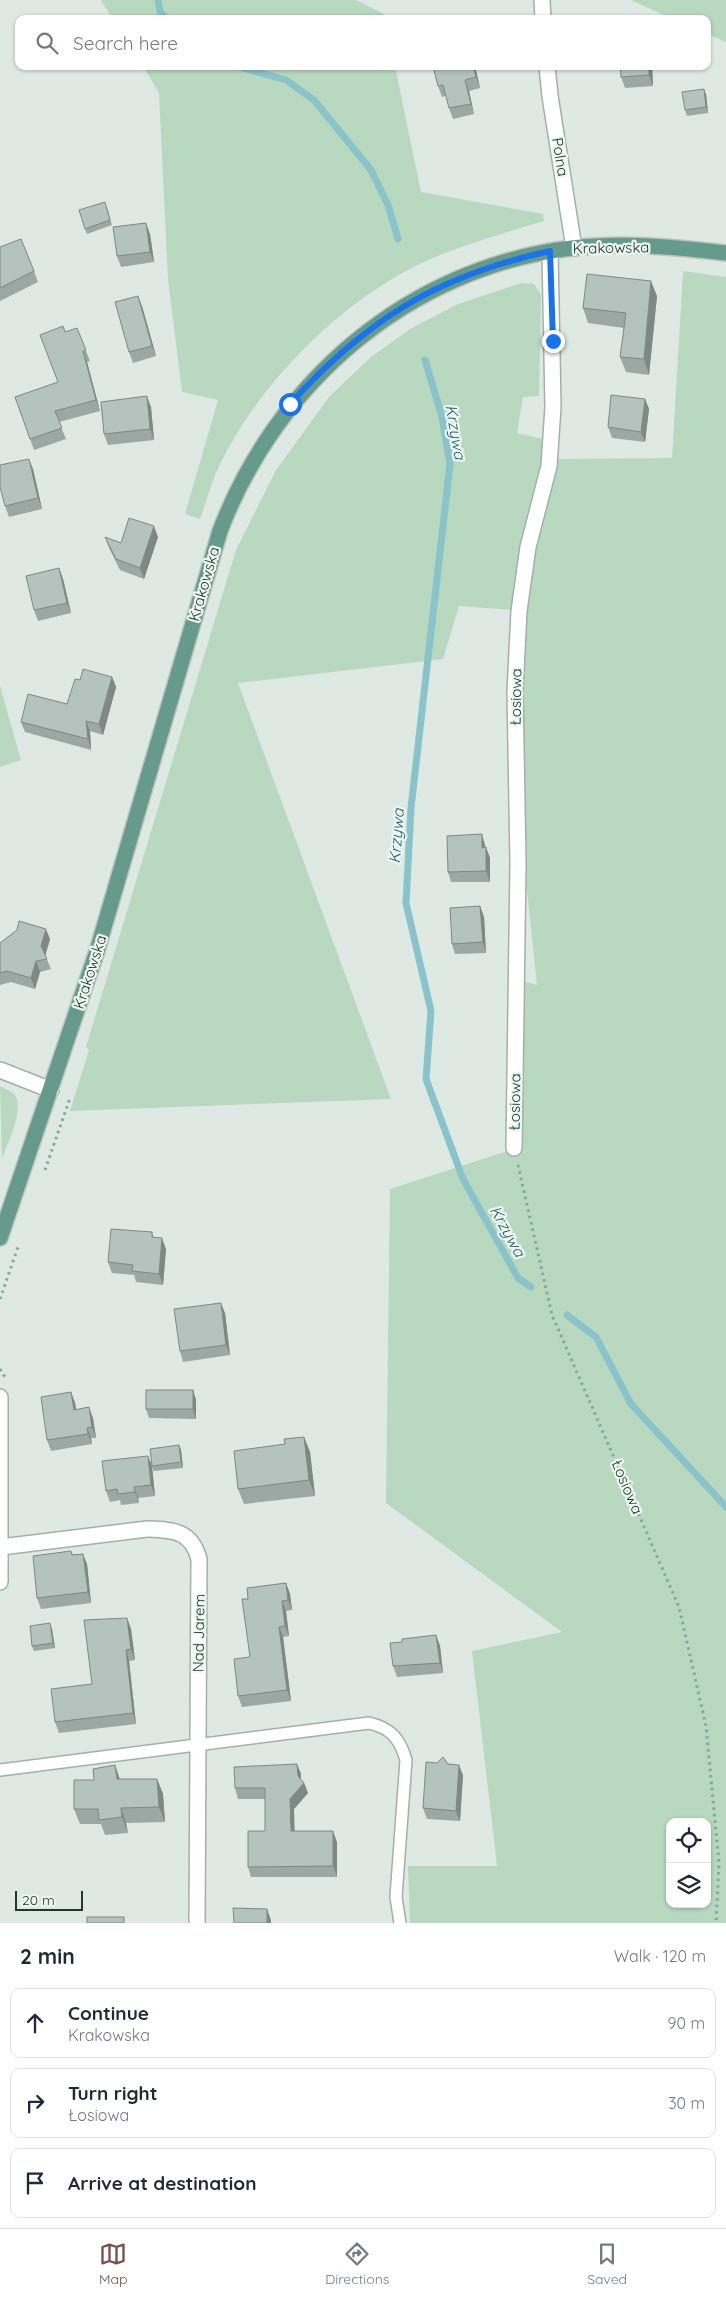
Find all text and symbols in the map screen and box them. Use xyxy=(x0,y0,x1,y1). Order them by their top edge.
search box xyxy=(15,15,711,70)
icon: search xyxy=(33,29,61,57)
text: Search here xyxy=(73,31,178,55)
street label: Polna xyxy=(548,136,573,178)
street label: Krakowska xyxy=(572,237,650,258)
route end xyxy=(542,330,565,353)
route start xyxy=(279,393,302,416)
water label: Krzywa xyxy=(441,403,471,462)
street label: Krakowska xyxy=(184,544,223,623)
street label: Łosiowa xyxy=(505,668,526,726)
water label: Krzywa xyxy=(384,806,408,864)
street label: Krakowska xyxy=(69,932,110,1011)
street label: Łosiowa xyxy=(504,1073,525,1131)
water label: Krzywa xyxy=(486,1202,531,1261)
street label: Łosiowa xyxy=(607,1457,647,1517)
street label: Nad Jarem xyxy=(188,1594,209,1672)
map controls xyxy=(666,1818,711,1908)
button: locate xyxy=(666,1818,711,1863)
button: layers xyxy=(666,1863,711,1908)
scale bar xyxy=(15,1888,82,1911)
text: 20 m xyxy=(22,1891,55,1909)
text: 2 min xyxy=(20,1943,75,1969)
text: Walk · 120 m xyxy=(614,1946,706,1966)
text: Continue xyxy=(68,2001,149,2025)
icon: ahead xyxy=(21,2009,49,2037)
text: 90 m xyxy=(668,2013,705,2033)
text: Krakowska xyxy=(68,2025,150,2045)
text: Turn right xyxy=(68,2081,157,2105)
icon: right xyxy=(21,2089,49,2117)
text: 30 m xyxy=(668,2093,705,2113)
text: Łosiowa xyxy=(68,2105,129,2125)
icon: arrive xyxy=(21,2169,49,2197)
text: Arrive at destination xyxy=(68,2171,257,2195)
tab: Map xyxy=(99,2240,127,2288)
tab: Directions xyxy=(325,2240,389,2288)
tab: Saved xyxy=(587,2240,627,2288)

